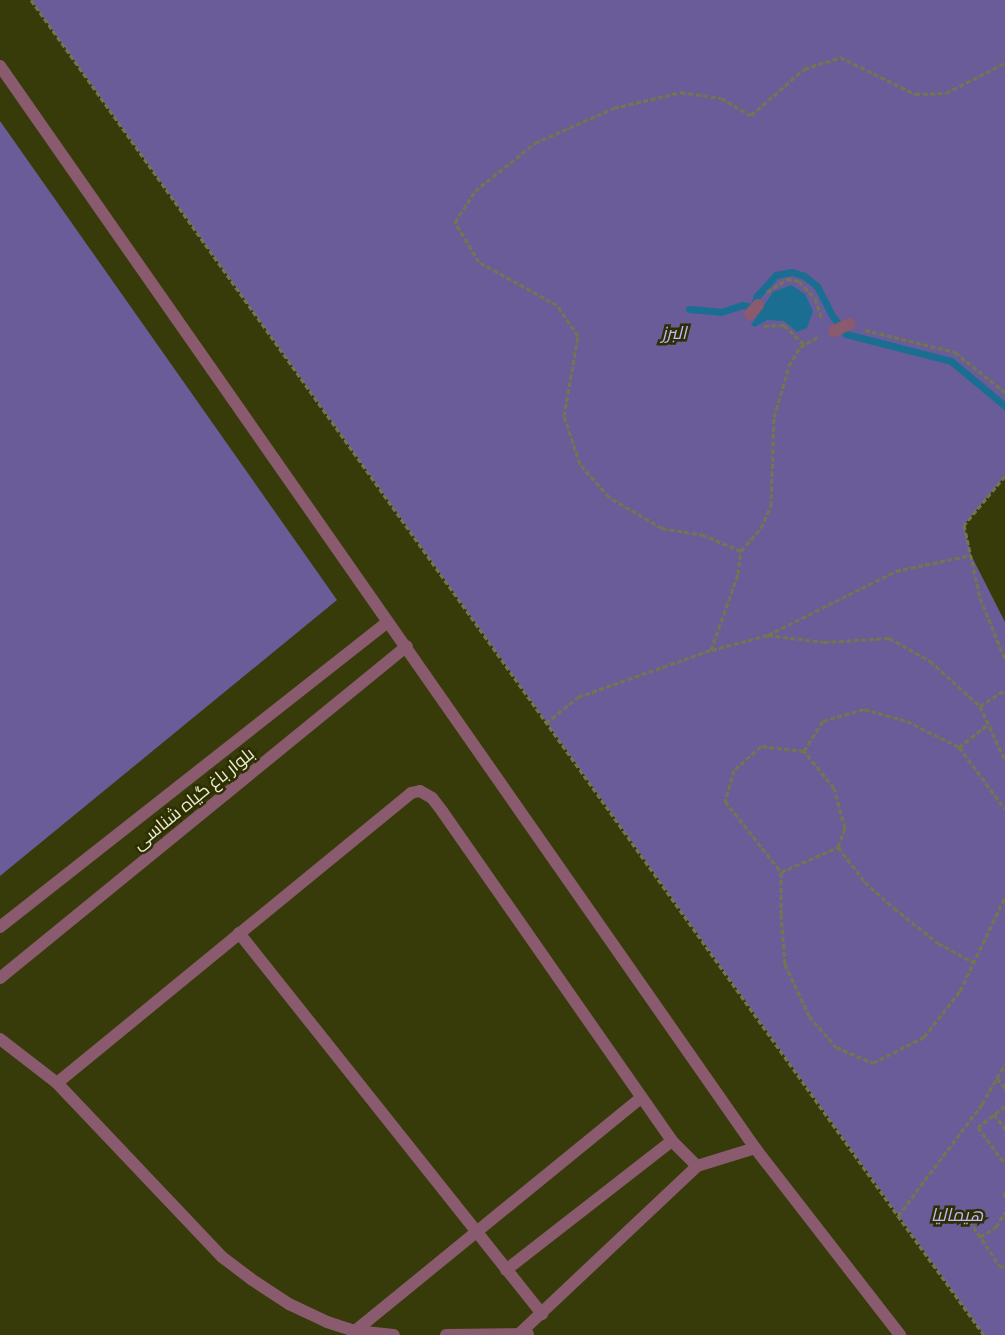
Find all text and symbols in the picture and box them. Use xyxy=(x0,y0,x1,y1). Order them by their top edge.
park label: البرز xyxy=(661,321,687,343)
street label: بلوار باغ گیاه شناسی xyxy=(128,742,258,854)
park label: هیمالیا xyxy=(931,1203,983,1225)

